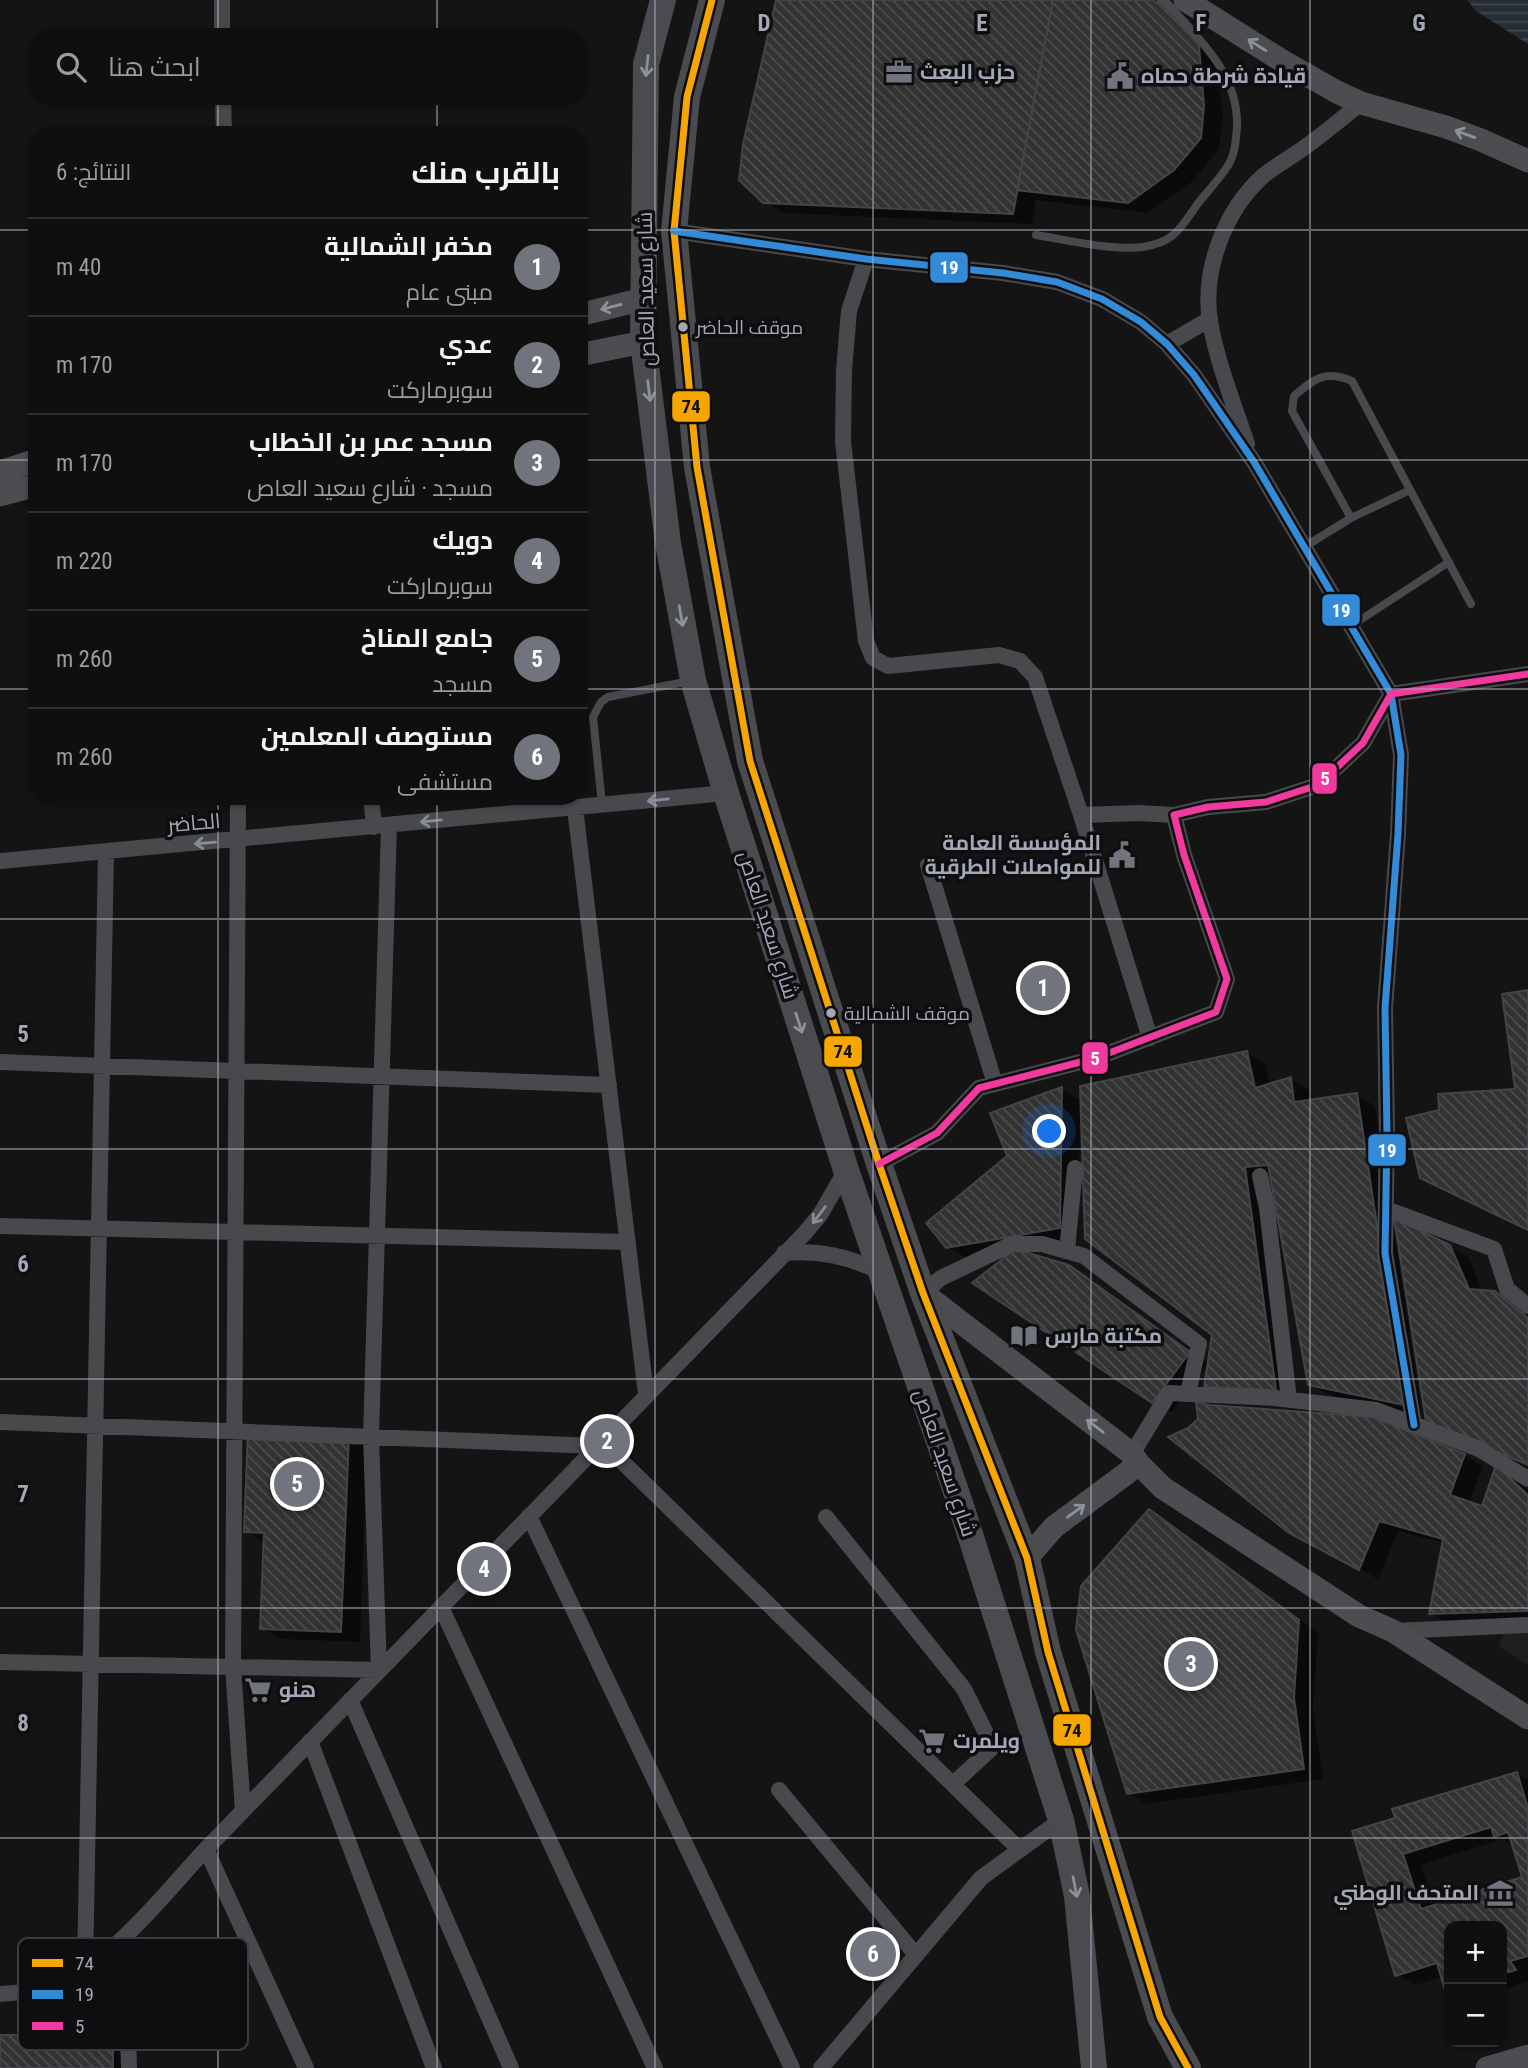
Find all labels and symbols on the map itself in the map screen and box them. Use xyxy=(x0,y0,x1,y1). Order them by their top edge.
text: D xyxy=(758,10,771,37)
text: E xyxy=(976,10,988,37)
text: F xyxy=(1196,10,1207,37)
text: G xyxy=(1412,10,1426,37)
one-way arrow xyxy=(1248,38,1268,52)
one-way arrow xyxy=(640,54,653,77)
office icon: حزب البعث xyxy=(884,57,914,87)
place label: حزب البعث xyxy=(920,60,1015,84)
public building icon: قيادة شرطة حماه xyxy=(1105,61,1135,91)
place label: قيادة شرطة حماه xyxy=(1141,64,1306,88)
one-way arrow xyxy=(1455,127,1477,139)
street label: شارع سعيد العاص xyxy=(633,212,661,366)
line badge: 19 xyxy=(929,251,969,284)
text: 19 xyxy=(939,256,959,279)
one-way arrow xyxy=(600,301,623,314)
place label: موقف الحاضر xyxy=(695,316,803,339)
marker: موقف الحاضر xyxy=(676,320,690,334)
one-way arrow xyxy=(643,379,656,402)
line badge: 74 xyxy=(671,390,711,423)
text: 74 xyxy=(681,395,701,418)
line badge: 19 xyxy=(1321,593,1361,627)
text: 19 xyxy=(1331,599,1351,622)
one-way arrow xyxy=(675,604,688,627)
line badge: 5 xyxy=(1311,762,1338,795)
text: 5 xyxy=(1320,767,1330,790)
one-way arrow xyxy=(647,793,670,806)
street label: الحاضر xyxy=(166,809,221,837)
one-way arrow xyxy=(421,815,443,828)
place label: المؤسسة العامة للمواصلات الطرقية xyxy=(925,831,1101,880)
one-way arrow xyxy=(194,837,217,850)
public building icon: المؤسسة العامة للمواصلات الطرقية xyxy=(1107,840,1137,870)
street label: شارع سعيد العاص xyxy=(731,848,803,1003)
pin: 1 xyxy=(1020,962,1066,1014)
place label: موقف الشمالية xyxy=(844,1002,970,1025)
marker: موقف الشمالية xyxy=(824,1006,838,1020)
one-way arrow xyxy=(794,1011,806,1033)
text: 5 xyxy=(17,1021,29,1048)
line badge: 74 xyxy=(823,1035,863,1068)
text: 74 xyxy=(833,1040,853,1063)
line badge: 5 xyxy=(1081,1041,1109,1075)
text: 5 xyxy=(1090,1047,1100,1070)
your location xyxy=(1032,1114,1066,1148)
line badge: 19 xyxy=(1367,1133,1407,1167)
text: 19 xyxy=(1377,1139,1397,1162)
one-way arrow xyxy=(812,1205,826,1224)
text: 6 xyxy=(17,1251,29,1278)
library icon: مكتبة مارس xyxy=(1009,1321,1039,1351)
place label: مكتبة مارس xyxy=(1045,1324,1162,1348)
street label: شارع سعيد العاص xyxy=(907,1386,981,1541)
pin: 2 xyxy=(584,1415,630,1467)
one-way arrow xyxy=(1086,1418,1105,1433)
pin: 5 xyxy=(274,1458,320,1510)
text: 7 xyxy=(17,1481,29,1508)
one-way arrow xyxy=(1066,1504,1085,1518)
pin: 4 xyxy=(461,1543,507,1595)
pin: 3 xyxy=(1168,1638,1214,1690)
supermarket icon: هنو xyxy=(243,1675,273,1705)
place label: هنو xyxy=(279,1678,316,1703)
text: 8 xyxy=(17,1710,29,1737)
line badge: 74 xyxy=(1052,1713,1092,1747)
text: 74 xyxy=(1062,1719,1082,1742)
supermarket icon: ويلمرت xyxy=(917,1726,947,1756)
place label: ويلمرت xyxy=(953,1729,1020,1754)
one-way arrow xyxy=(1069,1875,1082,1898)
museum icon: المتحف الوطني xyxy=(1485,1878,1515,1908)
place label: المتحف الوطني xyxy=(1333,1881,1479,1910)
pin: 6 xyxy=(850,1928,896,1980)
legend xyxy=(18,1938,248,2050)
text: 74 xyxy=(75,1952,94,1975)
text: 19 xyxy=(75,1983,94,2006)
text: 5 xyxy=(75,2015,84,2038)

